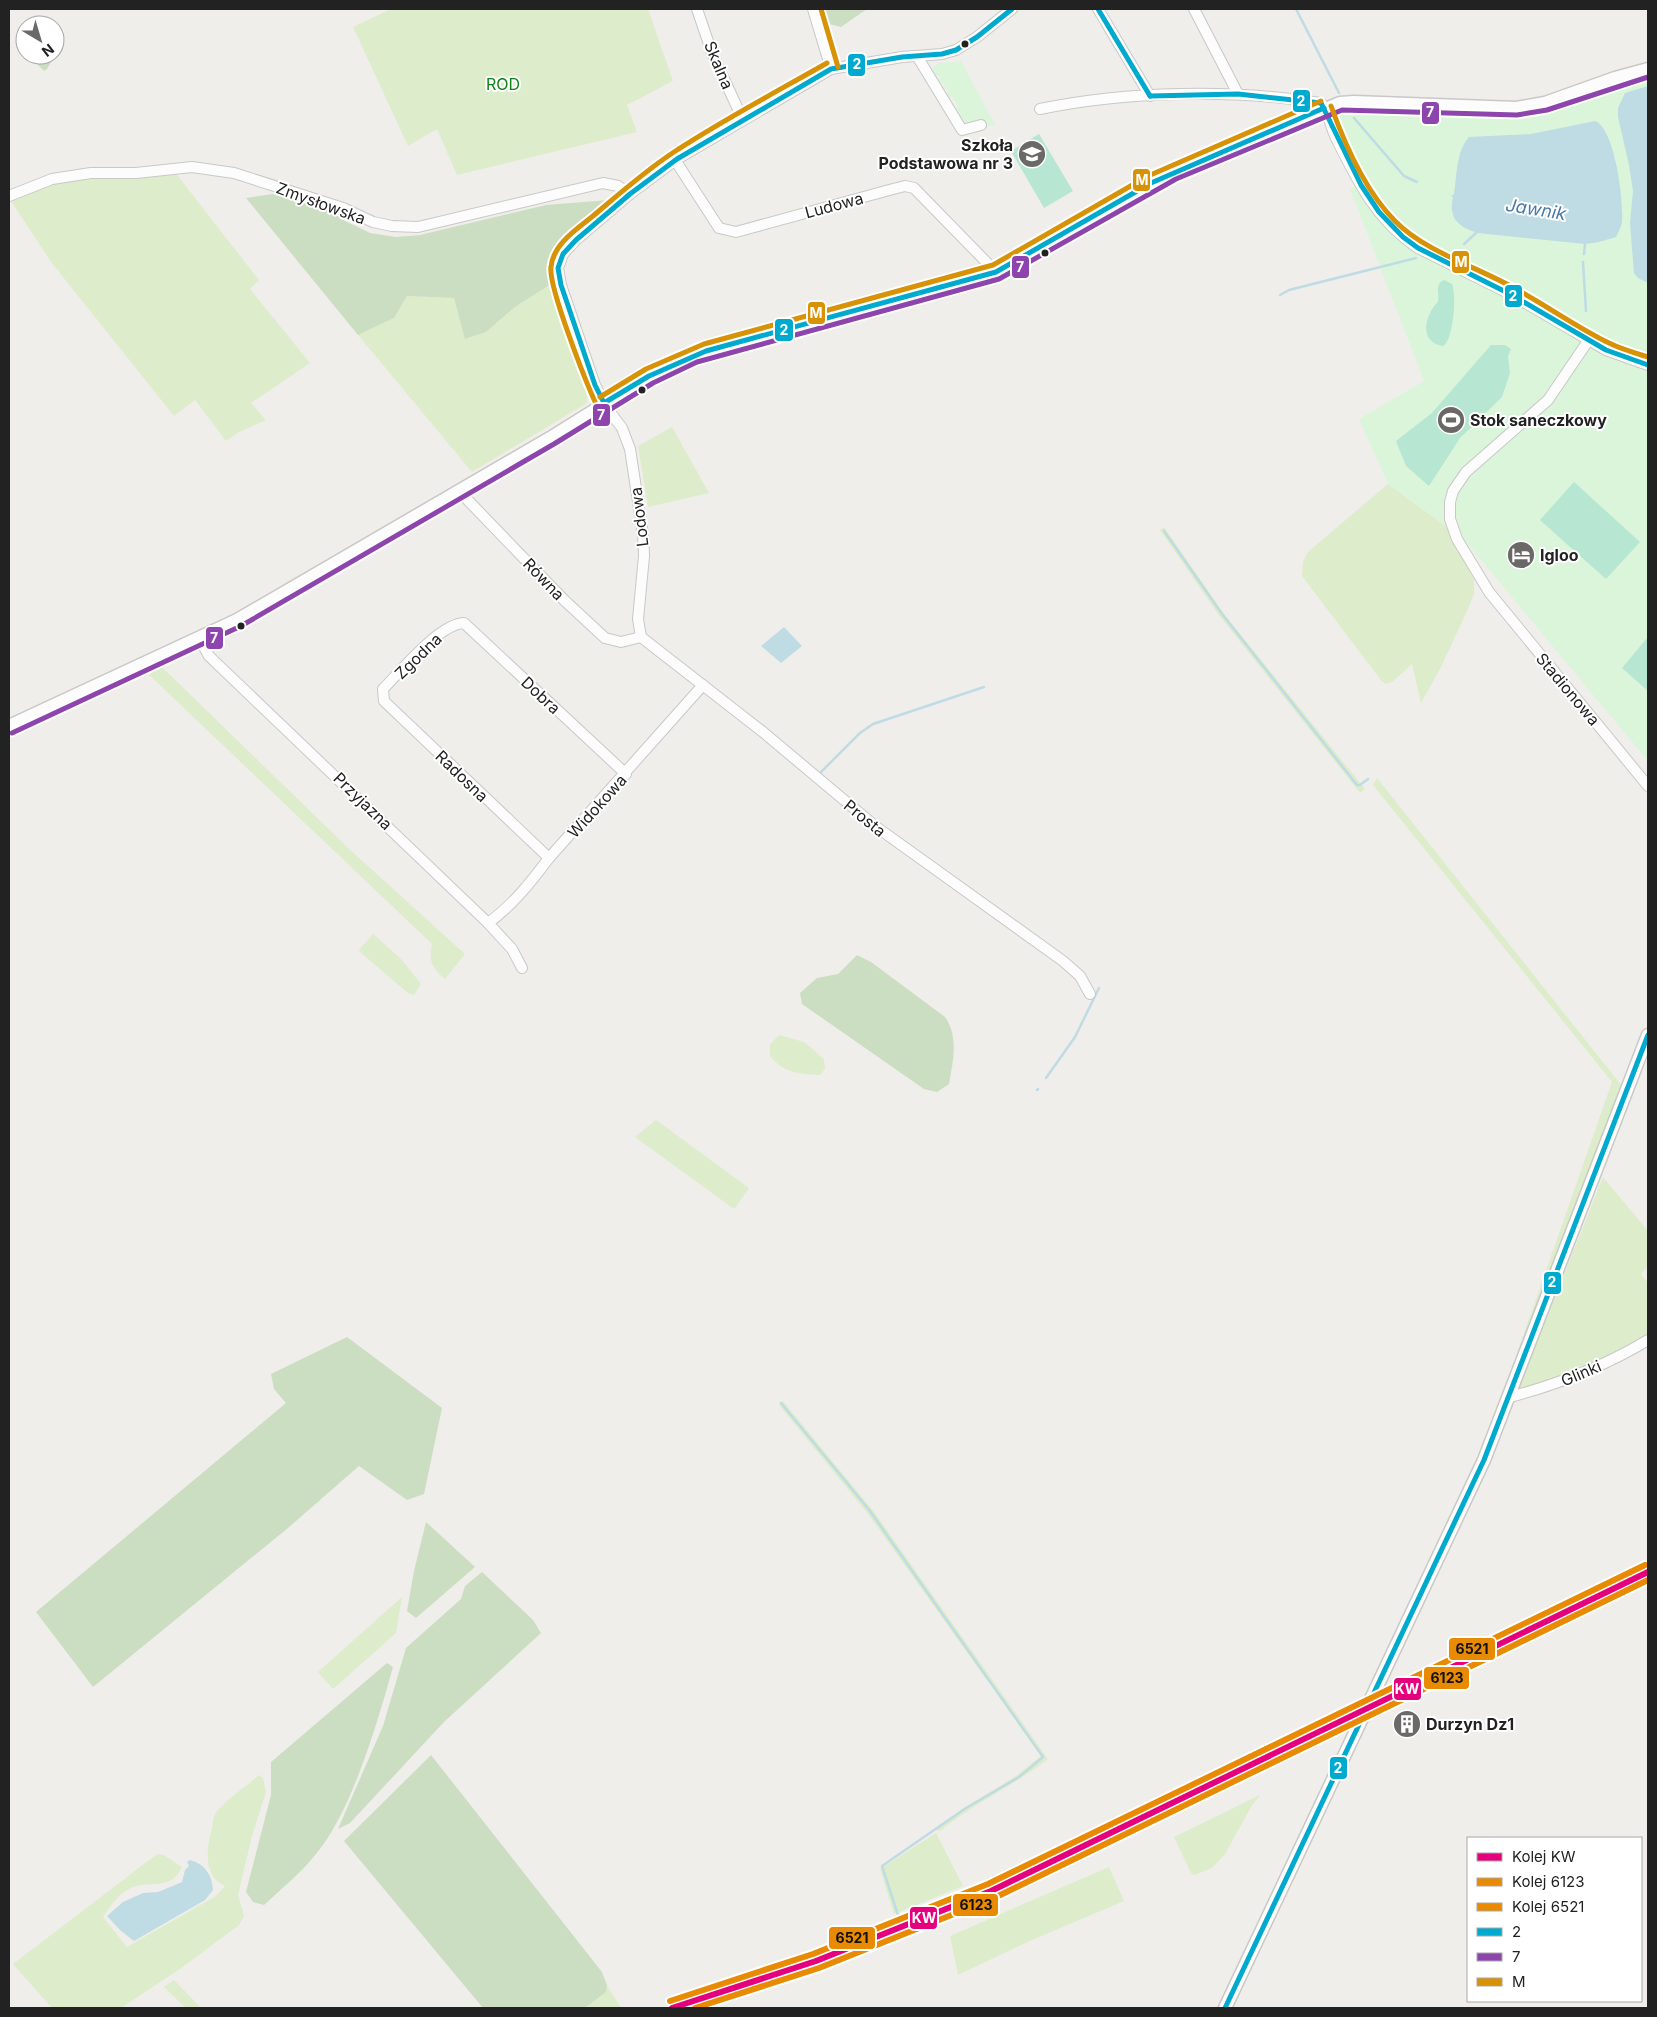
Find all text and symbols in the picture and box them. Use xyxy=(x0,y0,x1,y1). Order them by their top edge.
north arrow xyxy=(15,15,65,65)
street label: Skalna xyxy=(700,38,738,92)
unlabelled marker xyxy=(960,39,970,49)
text: N xyxy=(39,41,58,61)
line badge: 2 xyxy=(847,53,866,77)
text: 2 xyxy=(853,55,862,72)
park label: ROD xyxy=(486,74,520,94)
line badge: 2 xyxy=(1292,89,1311,113)
text: 2 xyxy=(1297,92,1306,109)
line badge: 7 xyxy=(1421,101,1440,125)
text: 7 xyxy=(1426,103,1434,120)
place label: Szkoła Podstawowa nr 3 xyxy=(878,135,1013,173)
school or university icon: Szkoła Podstawowa nr 3 xyxy=(1017,139,1047,169)
line badge: M xyxy=(1132,168,1151,192)
text: M xyxy=(1135,171,1149,188)
street label: Zmysłowska xyxy=(274,178,368,228)
street label: Ludowa xyxy=(803,188,865,222)
water label: Jawnik xyxy=(1504,194,1569,224)
unlabelled marker xyxy=(1040,248,1050,258)
line badge: M xyxy=(1451,250,1470,274)
text: M xyxy=(1454,253,1468,270)
line badge: 7 xyxy=(1011,255,1030,279)
text: 7 xyxy=(1016,258,1024,275)
line badge: 2 xyxy=(1504,284,1523,308)
text: 2 xyxy=(1509,287,1518,304)
line badge: M xyxy=(807,301,826,325)
text: M xyxy=(809,304,823,321)
line badge: 2 xyxy=(774,318,794,342)
text: 2 xyxy=(780,321,789,338)
unlabelled marker xyxy=(637,385,647,395)
line badge: 7 xyxy=(592,403,611,427)
sports icon: Stok saneczkowy xyxy=(1436,405,1466,435)
text: 7 xyxy=(597,406,605,423)
place label: Stok saneczkowy xyxy=(1470,410,1607,430)
street label: Lodowa xyxy=(625,486,653,548)
hotel icon: Igloo xyxy=(1506,540,1536,570)
place label: Igloo xyxy=(1540,545,1579,565)
street label: Równa xyxy=(519,554,569,604)
unlabelled marker xyxy=(236,621,246,631)
line badge: 7 xyxy=(205,626,224,650)
text: 7 xyxy=(210,629,218,646)
street label: Zgodna xyxy=(390,629,446,683)
street label: Stadionowa xyxy=(1532,649,1604,729)
street label: Dobra xyxy=(517,672,565,718)
street label: Radosna xyxy=(432,746,492,806)
street label: Przyjazna xyxy=(329,768,397,834)
street label: Widokowa xyxy=(563,770,631,842)
street label: Prosta xyxy=(840,795,890,841)
line badge: 2 xyxy=(1543,1271,1562,1295)
text: 2 xyxy=(1548,1273,1557,1290)
street label: Glinki xyxy=(1558,1356,1604,1390)
line badge: 6521 xyxy=(1448,1637,1496,1661)
text: 6521 xyxy=(1456,1640,1488,1657)
line badge: 6123 xyxy=(1423,1666,1470,1690)
text: 6123 xyxy=(1431,1669,1463,1686)
line badge: KW xyxy=(1393,1677,1422,1701)
text: KW xyxy=(1395,1680,1420,1697)
building icon: Durzyn Dz1 xyxy=(1392,1709,1422,1739)
place label: Durzyn Dz1 xyxy=(1426,1714,1514,1734)
line badge: 2 xyxy=(1329,1756,1348,1780)
text: 2 xyxy=(1334,1759,1343,1776)
legend xyxy=(1467,1837,1642,2002)
text: Kolej KW xyxy=(1512,1847,1576,1866)
text: Kolej 6123 xyxy=(1512,1872,1585,1891)
line badge: 6123 xyxy=(952,1893,999,1917)
text: 6123 xyxy=(960,1896,992,1913)
text: Kolej 6521 xyxy=(1512,1897,1584,1916)
line badge: KW xyxy=(909,1906,938,1930)
text: KW xyxy=(912,1909,937,1926)
text: 2 xyxy=(1512,1922,1521,1941)
line badge: 6521 xyxy=(828,1926,876,1950)
text: 6521 xyxy=(836,1929,868,1946)
text: 7 xyxy=(1512,1947,1521,1966)
text: M xyxy=(1512,1972,1526,1991)

